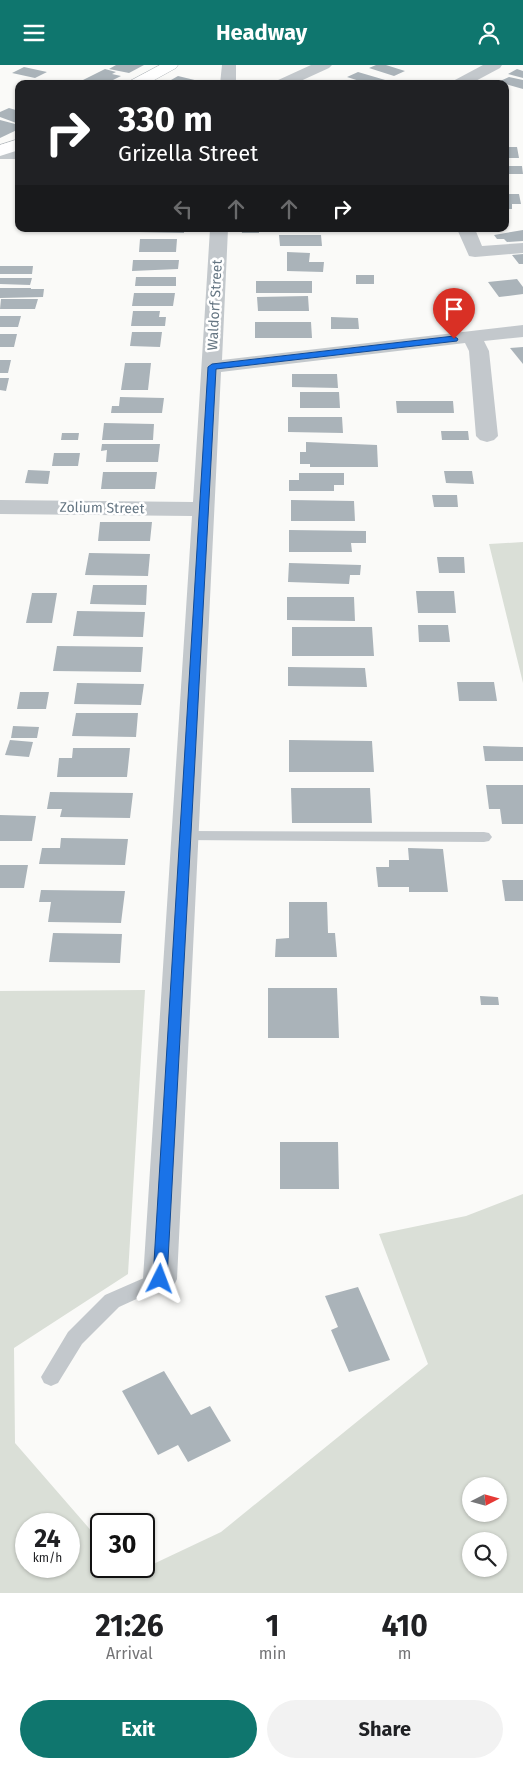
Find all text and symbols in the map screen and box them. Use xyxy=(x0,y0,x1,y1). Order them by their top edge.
icon: menu xyxy=(20,19,48,47)
text: Headway xyxy=(216,19,307,46)
icon: person xyxy=(475,19,503,47)
text: 330 m xyxy=(118,98,213,140)
icon: right xyxy=(35,100,100,165)
text: Grizella Street xyxy=(118,140,258,167)
icon: left xyxy=(169,195,197,223)
icon: ahead xyxy=(222,195,250,223)
icon: ahead xyxy=(275,195,303,223)
icon: right xyxy=(328,195,356,223)
street label: Waldorf Street xyxy=(204,258,226,351)
pin xyxy=(433,288,475,339)
icon: arrive xyxy=(440,295,468,323)
street label: Zolium Street xyxy=(59,499,146,517)
position arrow xyxy=(133,1252,185,1304)
north arrow xyxy=(462,1477,508,1523)
map controls xyxy=(462,1477,507,1577)
speed limit sign: 30 xyxy=(90,1513,155,1578)
text: 24 xyxy=(34,1524,61,1554)
button: search xyxy=(462,1532,507,1577)
text: km/h xyxy=(33,1551,62,1565)
text: 21:26 xyxy=(95,1608,164,1644)
text: 1 xyxy=(266,1608,280,1644)
text: 410 xyxy=(382,1608,428,1644)
text: Arrival xyxy=(106,1644,153,1663)
text: min xyxy=(259,1644,286,1663)
text: m xyxy=(398,1644,412,1663)
button: Exit xyxy=(20,1700,257,1758)
button: Share xyxy=(267,1700,503,1758)

